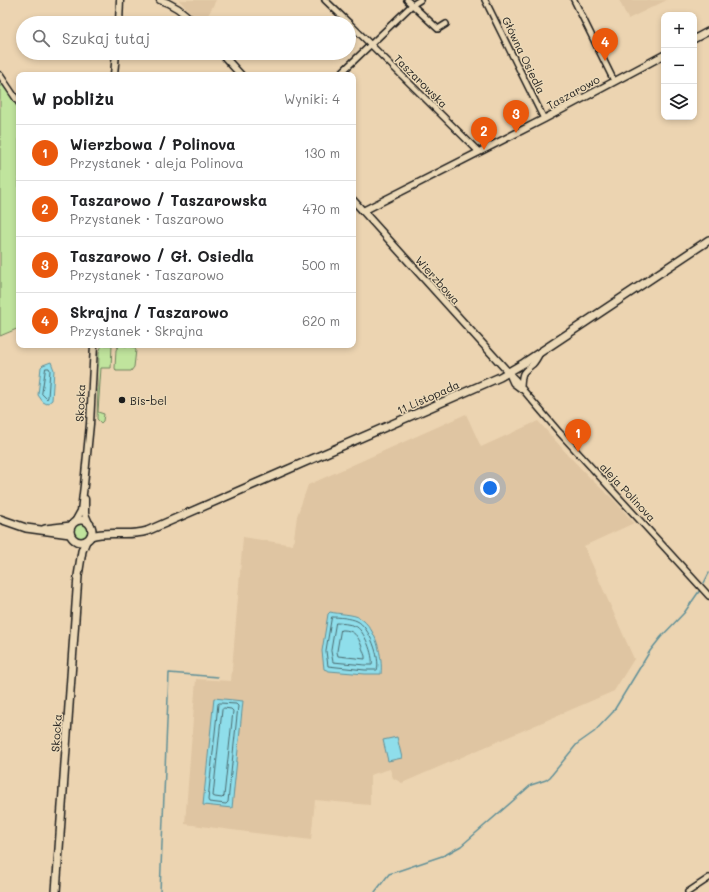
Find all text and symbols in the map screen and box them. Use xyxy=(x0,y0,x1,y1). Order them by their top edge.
map controls xyxy=(661,12,697,120)
button: + xyxy=(661,12,697,48)
street label: Główna Osiedla xyxy=(499,14,549,96)
search box xyxy=(16,16,356,60)
icon: search xyxy=(30,27,52,49)
text: Szukaj tutaj xyxy=(62,28,150,48)
pin: 4 xyxy=(592,28,618,61)
button: − xyxy=(661,48,697,84)
street label: Taszarowska xyxy=(391,51,451,111)
street label: Taszarowo xyxy=(544,71,603,113)
button: layers xyxy=(661,84,697,120)
text: W pobliżu xyxy=(32,87,114,109)
text: Wyniki: 4 xyxy=(284,90,340,107)
pin: 3 xyxy=(503,100,529,133)
pin: 2 xyxy=(471,117,497,150)
text: Wierzbowa / Polinova xyxy=(70,134,236,154)
text: 1 xyxy=(42,144,48,161)
text: 130 m xyxy=(304,144,340,161)
text: Przystanek · aleja Polinova xyxy=(70,154,244,171)
text: Taszarowo / Taszarowska xyxy=(70,190,267,210)
text: 2 xyxy=(41,200,49,217)
text: 470 m xyxy=(303,200,340,217)
text: Przystanek · Taszarowo xyxy=(70,210,224,227)
text: Taszarowo / Gł. Osiedla xyxy=(70,246,254,266)
street label: Wierzbowa xyxy=(412,253,464,308)
text: 3 xyxy=(41,256,49,273)
text: 500 m xyxy=(302,256,340,273)
text: Przystanek · Taszarowo xyxy=(70,266,224,283)
text: Skrajna / Taszarowo xyxy=(70,302,228,322)
text: 4 xyxy=(41,312,49,329)
text: 620 m xyxy=(302,312,340,329)
text: Przystanek · Skrajna xyxy=(70,322,203,339)
street label: 11 Listopada xyxy=(394,377,462,417)
street label: Skocka xyxy=(72,384,88,422)
place label: Bis-bel xyxy=(130,393,167,408)
marker: Bis-bel xyxy=(117,395,127,405)
pin: 1 xyxy=(565,419,591,452)
street label: aleja Polinova xyxy=(597,459,659,525)
your location xyxy=(480,478,500,498)
street label: Skocka xyxy=(47,714,65,752)

